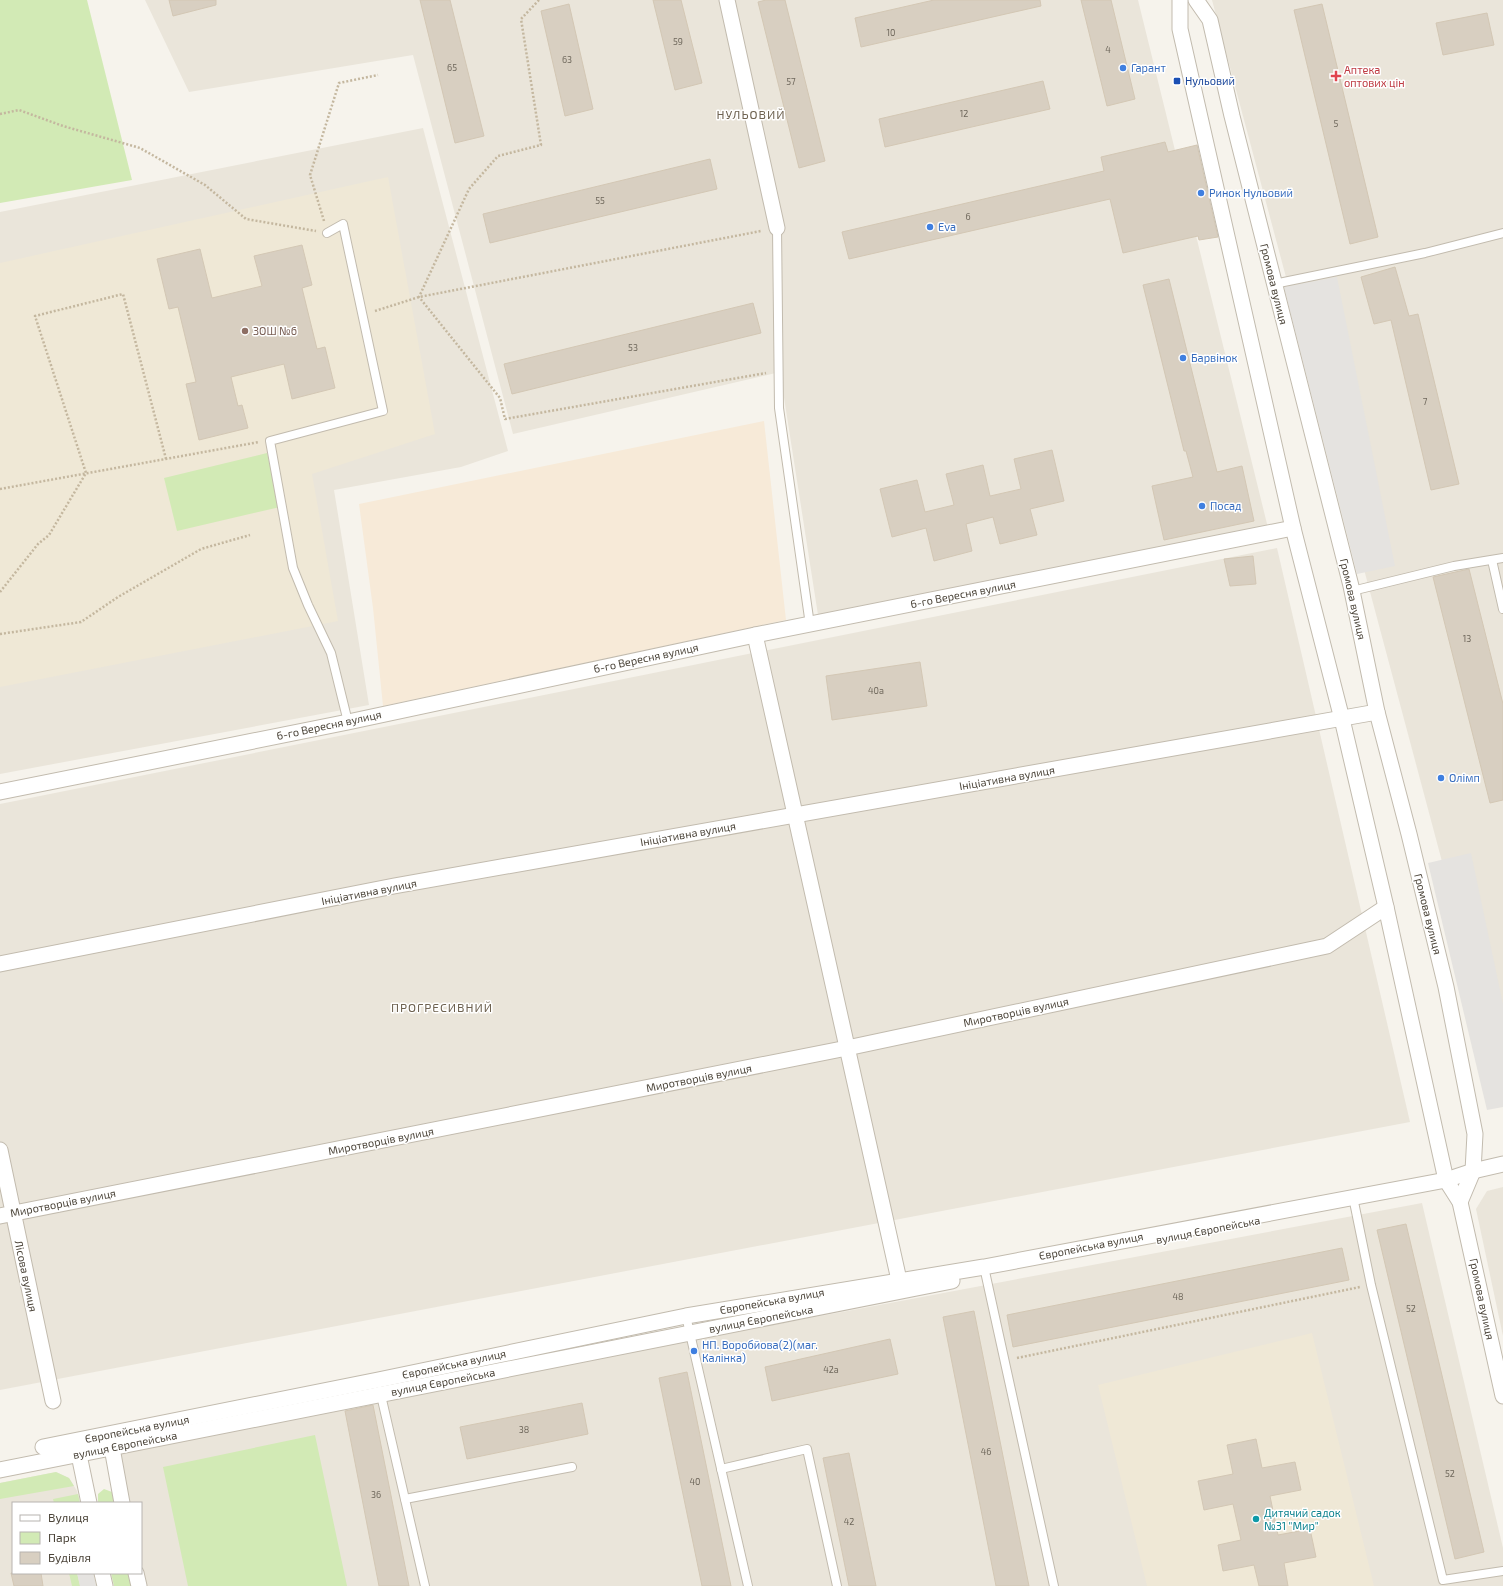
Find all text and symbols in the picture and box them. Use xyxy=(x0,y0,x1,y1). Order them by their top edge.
house number: 10 xyxy=(886,27,896,38)
house number: 59 xyxy=(673,36,683,47)
house number: 4 xyxy=(1105,44,1111,55)
house number: 63 xyxy=(562,54,572,65)
place label: Гарант xyxy=(1131,61,1166,74)
house number: 65 xyxy=(447,62,457,73)
marker: Гарант xyxy=(1118,63,1128,73)
place label: Аптека оптових цін xyxy=(1344,63,1405,89)
marker: Аптека оптових цін xyxy=(1331,71,1341,81)
place label: Нульовий xyxy=(1185,74,1235,88)
house number: 57 xyxy=(786,76,796,87)
marker: Нульовий xyxy=(1172,76,1182,86)
district label: НУЛЬОВИЙ xyxy=(716,107,786,121)
house number: 12 xyxy=(960,108,968,119)
house number: 5 xyxy=(1334,118,1339,129)
place label: Ринок Нульовий xyxy=(1209,186,1293,200)
marker: Ринок Нульовий xyxy=(1196,188,1206,198)
house number: 55 xyxy=(595,195,605,206)
house number: 6 xyxy=(965,211,971,222)
place label: Eva xyxy=(938,220,956,233)
marker: Eva xyxy=(925,222,935,232)
street label: Громова вулиця xyxy=(1257,242,1291,326)
place label: ЗОШ №6 xyxy=(253,324,297,337)
marker: ЗОШ №6 xyxy=(240,326,250,336)
house number: 53 xyxy=(628,342,638,353)
place label: Барвінок xyxy=(1191,351,1238,364)
marker: Барвінок xyxy=(1178,353,1188,363)
house number: 7 xyxy=(1423,396,1428,407)
place label: Посад xyxy=(1210,499,1242,512)
marker: Посад xyxy=(1197,501,1207,511)
street label: Громова вулиця xyxy=(1337,557,1369,641)
street label: 6-го Вересня вулиця xyxy=(909,577,1017,611)
house number: 13 xyxy=(1463,633,1471,644)
street label: 6-го Вересня вулиця xyxy=(592,640,700,676)
house number: 40а xyxy=(868,685,884,696)
street label: 6-го Вересня вулиця xyxy=(275,707,383,743)
street label: Ініціативна вулиця xyxy=(958,763,1056,793)
place label: Олімп xyxy=(1449,771,1480,784)
marker: Олімп xyxy=(1436,773,1446,783)
street label: Ініціативна вулиця xyxy=(639,819,737,849)
street label: Громова вулиця xyxy=(1411,872,1445,956)
street label: Ініціативна вулиця xyxy=(320,876,418,908)
street label: Миротворців вулиця xyxy=(962,994,1070,1030)
district label: ПРОГРЕСИВНИЙ xyxy=(391,1000,493,1014)
street label: Миротворців вулиця xyxy=(645,1061,753,1095)
street label: Миротворців вулиця xyxy=(327,1124,435,1158)
street label: Миротворців вулиця xyxy=(9,1186,117,1220)
street label: вулиця Європейська xyxy=(1155,1213,1261,1247)
street label: Європейська вулиця xyxy=(1038,1229,1144,1263)
street label: Лісова вулиця xyxy=(12,1239,40,1313)
street label: Громова вулиця xyxy=(1467,1257,1497,1341)
street label: Європейська вулиця xyxy=(719,1285,825,1317)
house number: 48 xyxy=(1173,1291,1184,1302)
street label: вулиця Європейська xyxy=(708,1302,814,1336)
house number: 52 xyxy=(1406,1303,1416,1314)
place label: НП. Воробйова(2)(маг. Калінка) xyxy=(702,1338,818,1364)
street label: Європейська вулиця xyxy=(401,1346,507,1382)
marker: НП. Воробйова(2)(маг. Калінка) xyxy=(689,1346,699,1356)
house number: 42а xyxy=(823,1364,839,1375)
street label: вулиця Європейська xyxy=(390,1365,496,1399)
street label: Європейська вулиця xyxy=(84,1412,190,1446)
house number: 38 xyxy=(519,1424,529,1435)
street label: вулиця Європейська xyxy=(72,1428,178,1462)
house number: 46 xyxy=(981,1446,991,1457)
house number: 52 xyxy=(1445,1468,1455,1479)
house number: 40 xyxy=(690,1476,700,1487)
house number: 36 xyxy=(371,1489,381,1500)
legend xyxy=(12,1502,142,1574)
place label: Дитячий садок №31 "Мир" xyxy=(1264,1506,1341,1532)
text: Вулиця xyxy=(48,1510,89,1525)
marker: Дитячий садок №31 "Мир" xyxy=(1251,1514,1261,1524)
house number: 42 xyxy=(844,1516,854,1527)
text: Парк xyxy=(48,1530,77,1544)
text: Будівля xyxy=(48,1550,91,1565)

